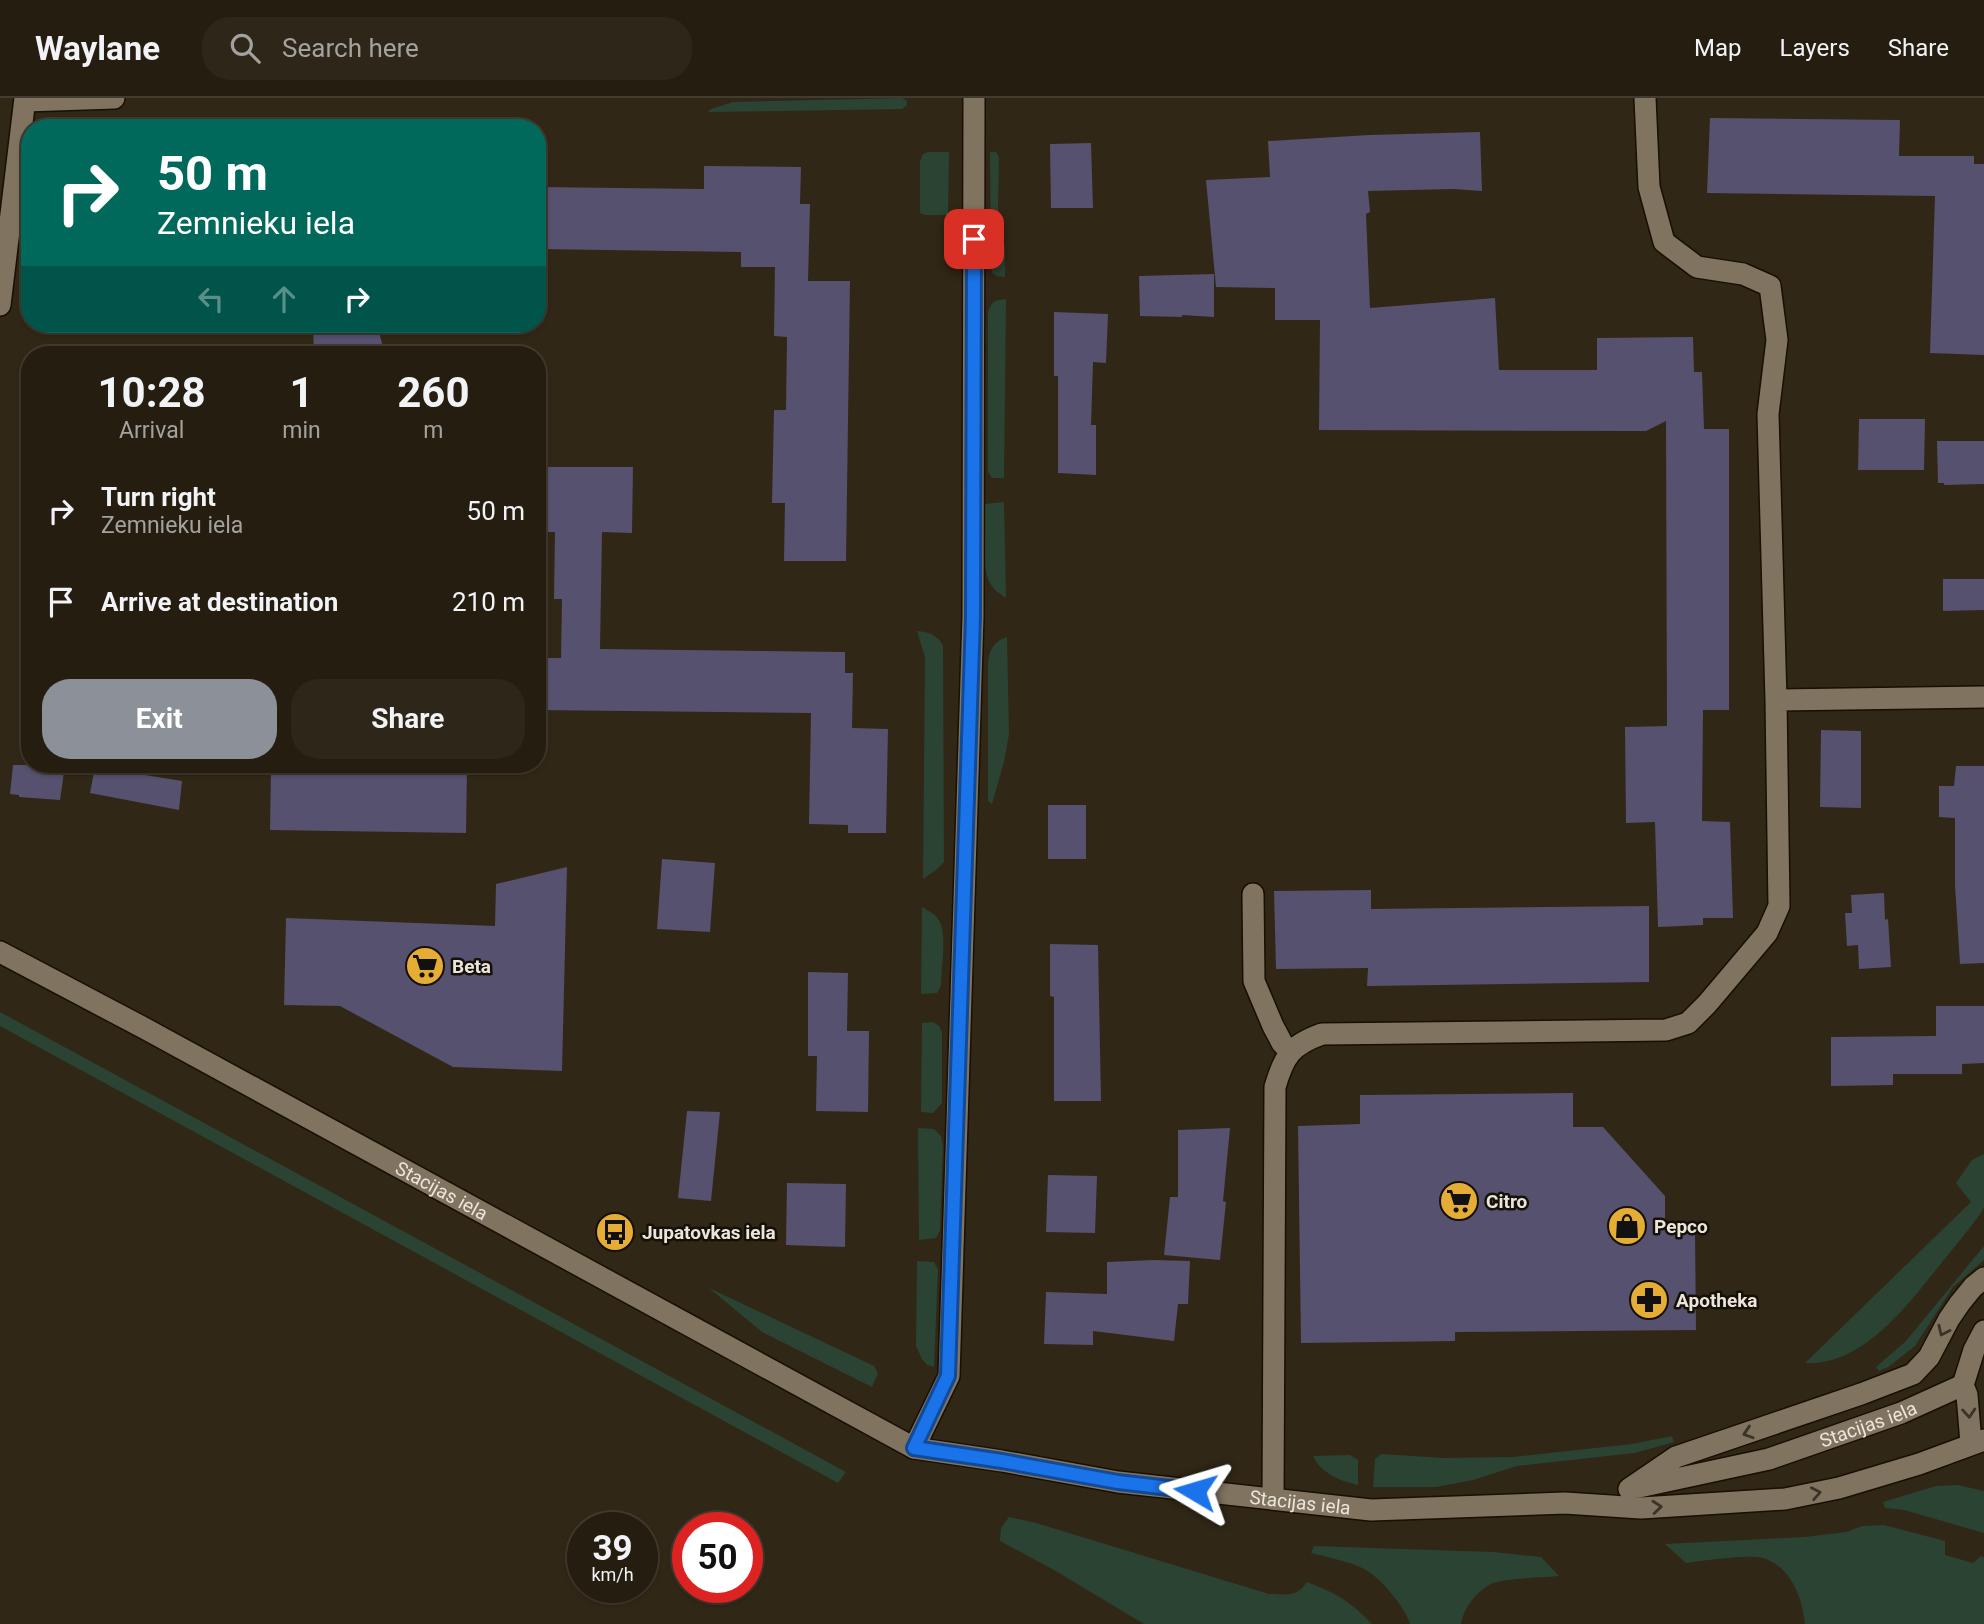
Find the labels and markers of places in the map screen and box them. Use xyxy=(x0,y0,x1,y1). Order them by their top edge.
pin xyxy=(944,209,1004,269)
supermarket icon: Beta xyxy=(404,945,446,987)
place label: Beta xyxy=(452,955,491,978)
supermarket icon: Citro xyxy=(1438,1180,1480,1222)
place label: Citro xyxy=(1486,1190,1528,1213)
shop icon: Pepco xyxy=(1606,1205,1648,1247)
bus stop icon: Jupatovkas iela xyxy=(594,1211,636,1253)
place label: Pepco xyxy=(1654,1215,1708,1238)
place label: Jupatovkas iela xyxy=(642,1221,776,1244)
pharmacy icon: Apotheka xyxy=(1628,1279,1670,1321)
place label: Apotheka xyxy=(1676,1289,1758,1312)

